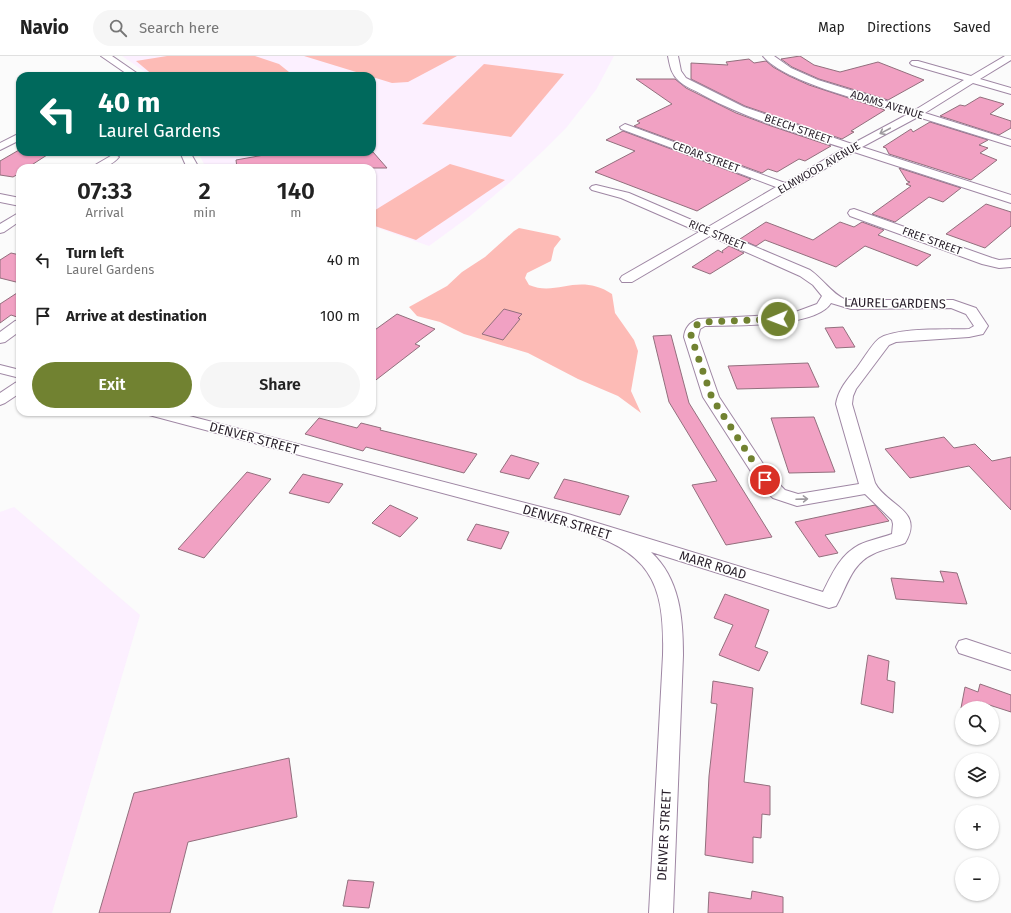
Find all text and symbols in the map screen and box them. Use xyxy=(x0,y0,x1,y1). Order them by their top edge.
search box xyxy=(93,10,373,46)
text: Navio xyxy=(20,16,69,39)
icon: search xyxy=(107,17,129,39)
text: Search here xyxy=(139,19,219,37)
text: Map xyxy=(818,19,845,36)
text: Directions xyxy=(867,19,931,36)
text: Saved xyxy=(953,19,991,36)
text: 40 m xyxy=(98,86,161,119)
icon: left xyxy=(32,88,84,140)
street label: ADAMS AVENUE xyxy=(849,88,925,122)
street label: BEECH STREET xyxy=(763,111,834,147)
text: Laurel Gardens xyxy=(98,120,220,142)
one-way arrow xyxy=(879,127,891,135)
street label: CEDAR STREET xyxy=(671,139,742,175)
street label: ELMWOOD AVENUE xyxy=(776,139,863,197)
text: 07:33 xyxy=(77,177,132,205)
text: 2 xyxy=(198,177,211,205)
text: 140 xyxy=(277,177,315,205)
text: Arrival xyxy=(86,205,124,220)
text: min xyxy=(193,205,216,220)
text: m xyxy=(290,205,301,220)
street label: RICE STREET xyxy=(687,217,748,253)
street label: FREE STREET xyxy=(901,224,964,258)
text: Turn left xyxy=(66,244,124,262)
icon: left xyxy=(32,249,54,271)
text: 40 m xyxy=(327,251,360,269)
text: Laurel Gardens xyxy=(66,262,154,277)
street label: LAUREL GARDENS xyxy=(844,295,946,311)
position arrow xyxy=(757,298,799,340)
icon: arrive xyxy=(32,305,54,327)
text: Arrive at destination xyxy=(66,307,207,325)
text: 100 m xyxy=(320,307,360,325)
button: Exit xyxy=(32,362,192,408)
button: Share xyxy=(200,362,360,408)
street label: DENVER STREET xyxy=(208,419,301,457)
pin xyxy=(748,463,782,497)
icon: arrive xyxy=(754,469,776,491)
one-way arrow xyxy=(795,495,808,503)
street label: DENVER STREET xyxy=(521,501,613,543)
street label: MARR ROAD xyxy=(678,548,748,582)
map controls xyxy=(955,701,999,901)
button: search xyxy=(955,701,999,745)
button: layers xyxy=(955,753,999,797)
street label: DENVER STREET xyxy=(654,789,674,881)
button: + xyxy=(955,805,999,849)
button: − xyxy=(955,857,999,901)

